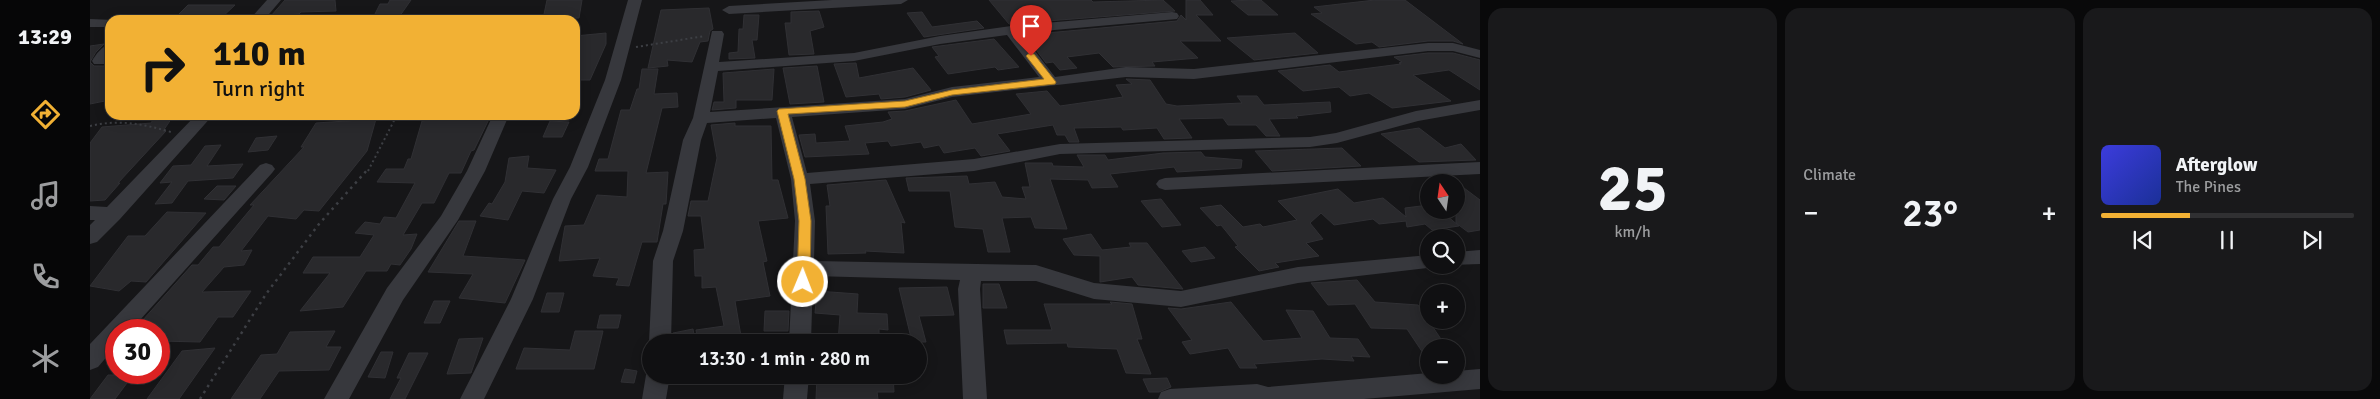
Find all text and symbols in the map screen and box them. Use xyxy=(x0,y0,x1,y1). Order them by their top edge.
pin xyxy=(1010,5,1052,56)
icon: arrive xyxy=(1017,12,1045,40)
text: 13:29 xyxy=(18,23,72,50)
text: 110 m xyxy=(213,32,306,75)
icon: right xyxy=(130,35,195,100)
text: Turn right xyxy=(213,75,305,102)
icon: directions xyxy=(28,97,63,132)
text: 25 xyxy=(1598,149,1668,229)
text: Afterglow xyxy=(2176,153,2257,177)
text: Climate xyxy=(1803,165,1856,185)
north arrow xyxy=(1420,174,1465,219)
map controls xyxy=(1420,174,1465,384)
text: The Pines xyxy=(2176,177,2241,197)
icon: music xyxy=(28,178,63,213)
text: 23° xyxy=(1902,190,1958,237)
text: − xyxy=(1803,196,1818,230)
text: + xyxy=(2042,196,2057,230)
text: km/h xyxy=(1615,222,1651,242)
icon: previous xyxy=(2129,226,2157,254)
icon: pause xyxy=(2213,226,2241,254)
icon: next xyxy=(2298,226,2326,254)
button: search xyxy=(1420,229,1465,274)
position arrow xyxy=(776,255,828,307)
icon: phone xyxy=(28,259,63,294)
button: + xyxy=(1420,284,1465,329)
speed limit sign: 30 xyxy=(105,319,170,384)
button: − xyxy=(1420,339,1465,384)
icon: climate xyxy=(28,341,63,376)
text: 13:30 · 1 min · 280 m xyxy=(699,347,870,371)

